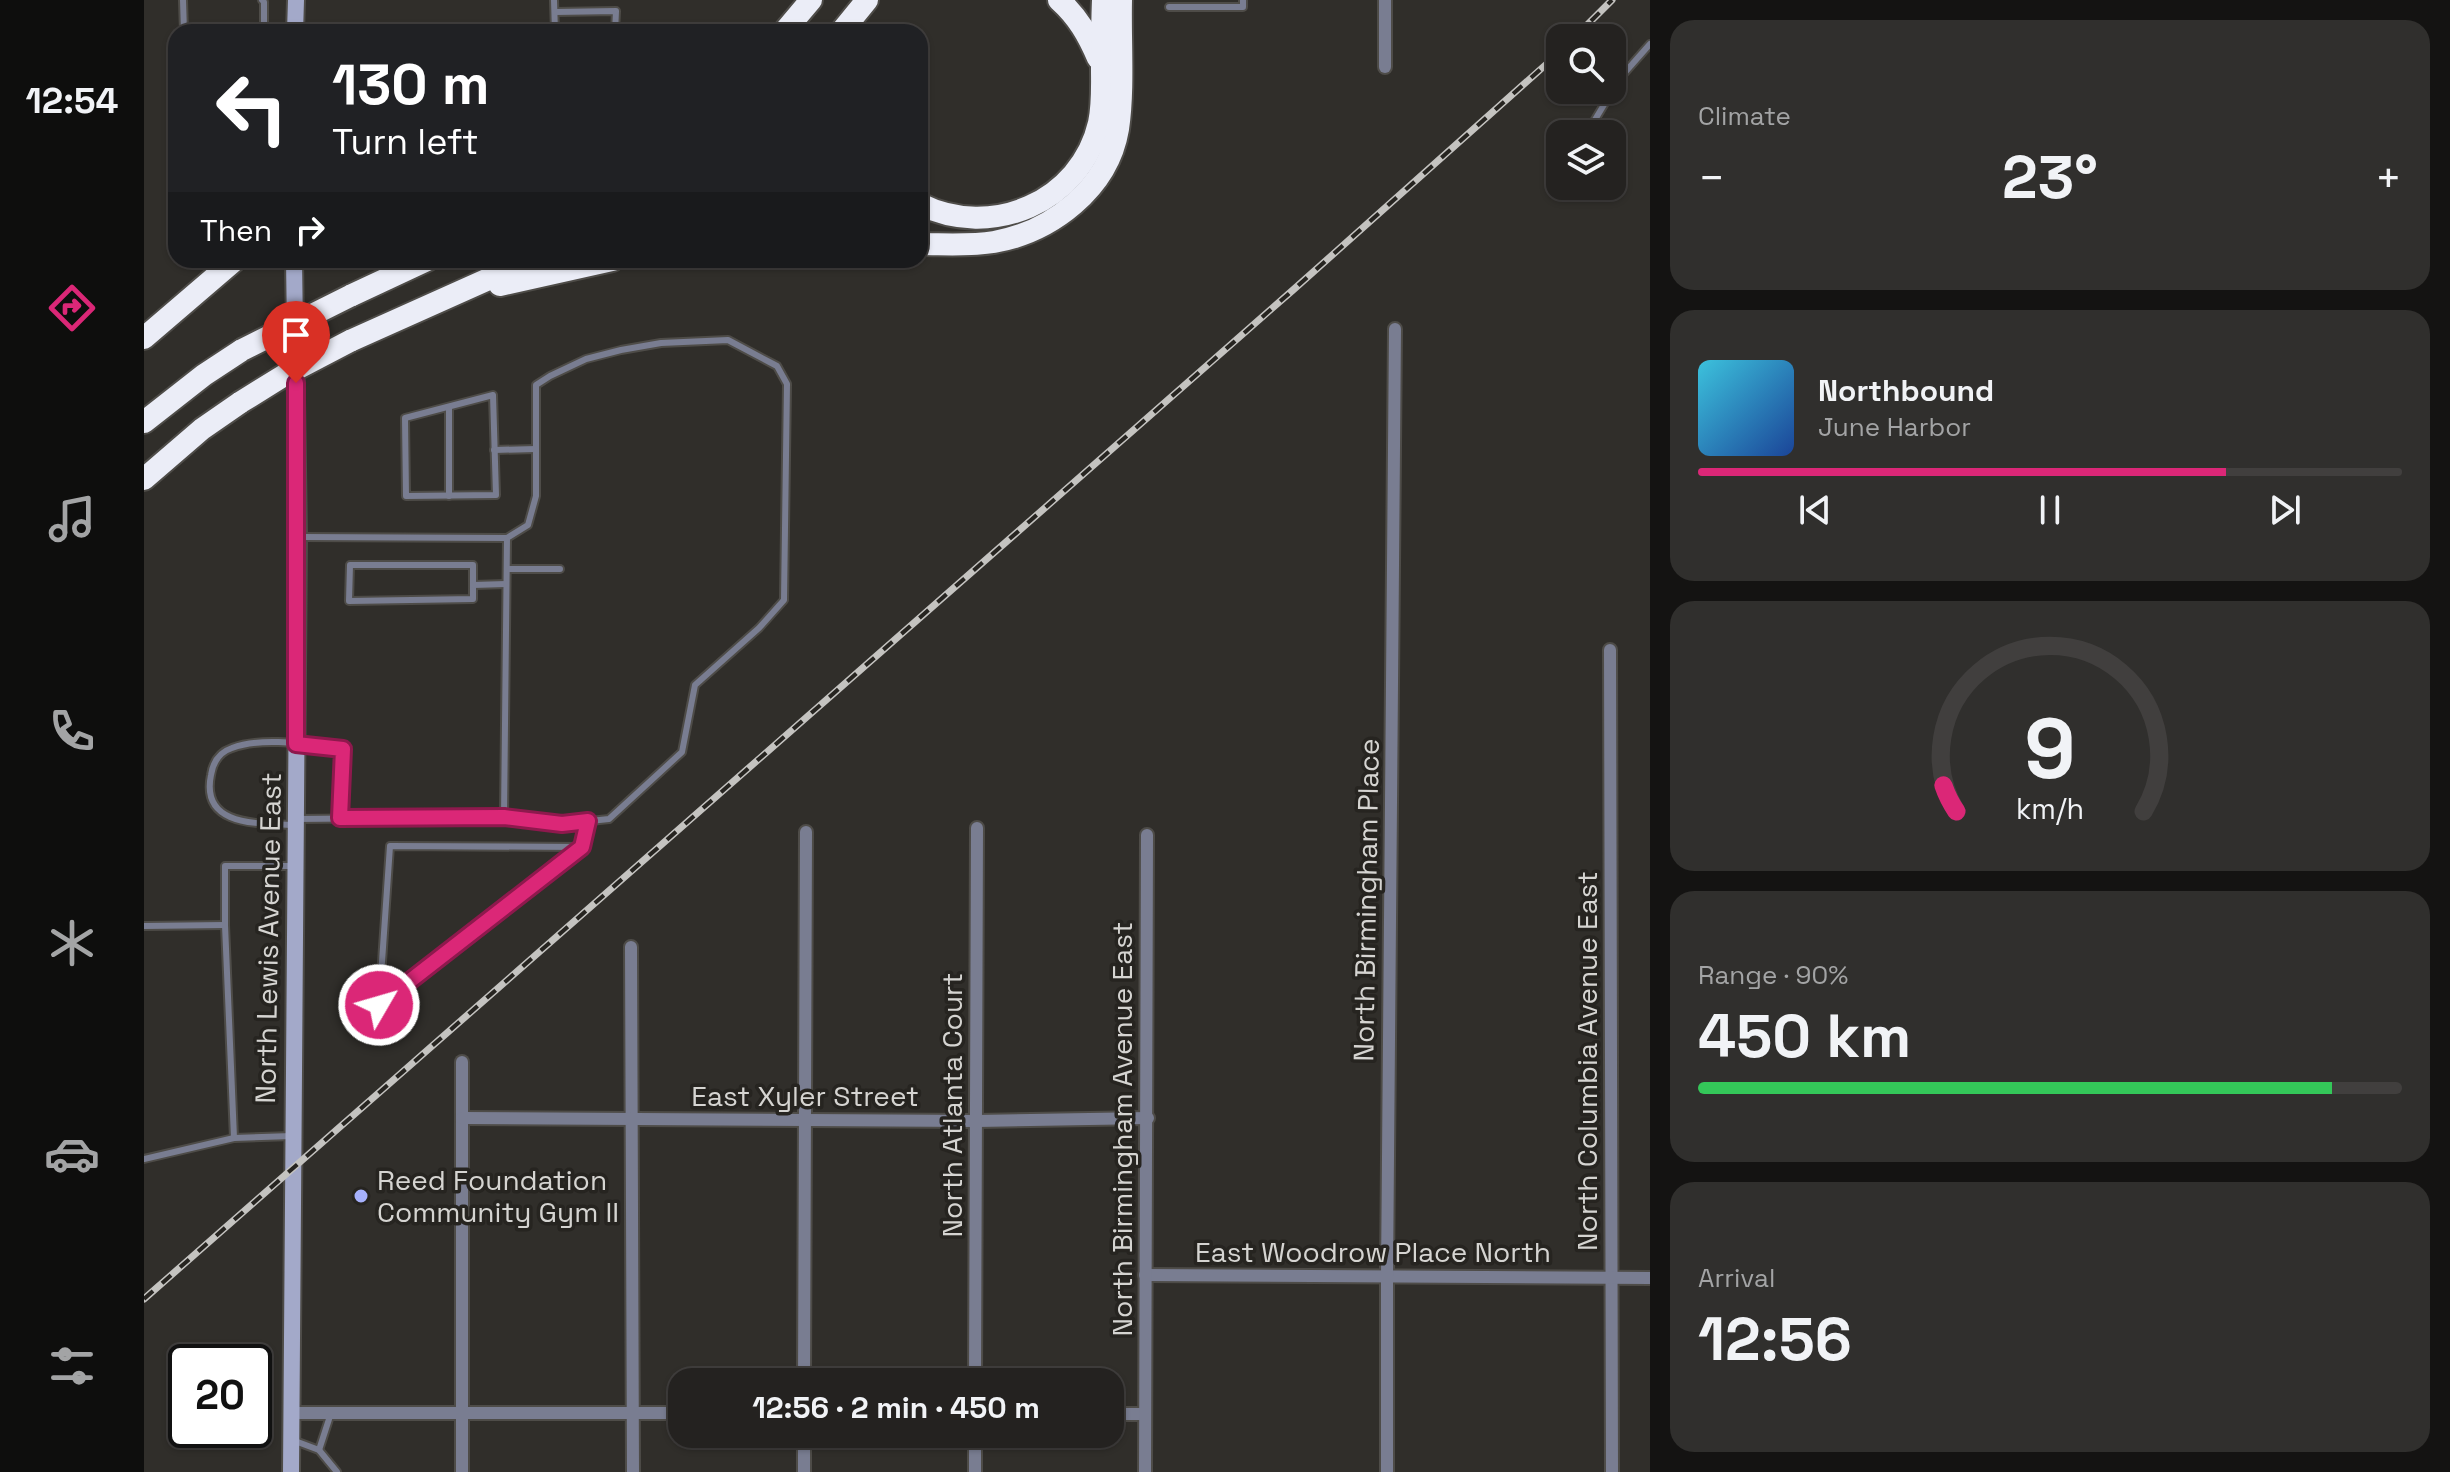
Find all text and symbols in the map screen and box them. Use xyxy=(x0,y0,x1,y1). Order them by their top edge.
map controls xyxy=(1546,24,1626,200)
button: search xyxy=(1546,24,1626,104)
text: 130 m xyxy=(332,49,490,120)
icon: left xyxy=(200,56,304,160)
text: 12:54 xyxy=(26,78,118,124)
text: Climate xyxy=(1698,99,1791,133)
text: Turn left xyxy=(332,119,479,165)
button: layers xyxy=(1546,120,1626,200)
text: 23° xyxy=(2002,139,2098,216)
text: − xyxy=(1698,150,1725,206)
text: + xyxy=(2375,150,2402,206)
icon: right xyxy=(288,208,332,252)
text: Then xyxy=(200,211,272,250)
icon: directions xyxy=(44,280,100,336)
pin xyxy=(262,301,330,383)
icon: arrive xyxy=(274,313,318,357)
text: Northbound xyxy=(1818,371,1994,410)
text: June Harbor xyxy=(1818,410,1971,444)
icon: previous xyxy=(1793,488,1837,532)
icon: pause xyxy=(2028,488,2072,532)
icon: next xyxy=(2263,488,2307,532)
icon: music xyxy=(44,491,100,547)
text: 9 xyxy=(2024,696,2076,802)
icon: phone xyxy=(44,703,100,759)
street label: North Birmingham Place xyxy=(1345,738,1387,1062)
street label: North Lewis Avenue East xyxy=(247,772,289,1104)
text: km/h xyxy=(2016,791,2084,827)
street label: North Columbia Avenue East xyxy=(1569,871,1605,1251)
icon: climate xyxy=(44,915,100,971)
street label: North Birmingham Avenue East xyxy=(1104,921,1140,1337)
text: Range · 90% xyxy=(1698,958,1848,992)
position arrow xyxy=(337,963,421,1047)
street label: North Atlanta Court xyxy=(934,973,970,1238)
text: 450 km xyxy=(1698,998,1911,1075)
street label: East Xyler Street xyxy=(691,1078,919,1114)
icon: car xyxy=(44,1126,100,1182)
place label: Reed Foundation Community Gym II xyxy=(377,1162,619,1230)
marker: Reed Foundation Community Gym II xyxy=(352,1187,370,1205)
street label: East Woodrow Place North xyxy=(1195,1234,1551,1270)
text: Arrival xyxy=(1698,1261,1775,1295)
text: 12:56 xyxy=(1698,1301,1852,1378)
icon: filters xyxy=(44,1338,100,1394)
speed limit sign: 20 xyxy=(168,1344,272,1448)
text: 12:56 · 2 min · 450 m xyxy=(752,1388,1040,1427)

